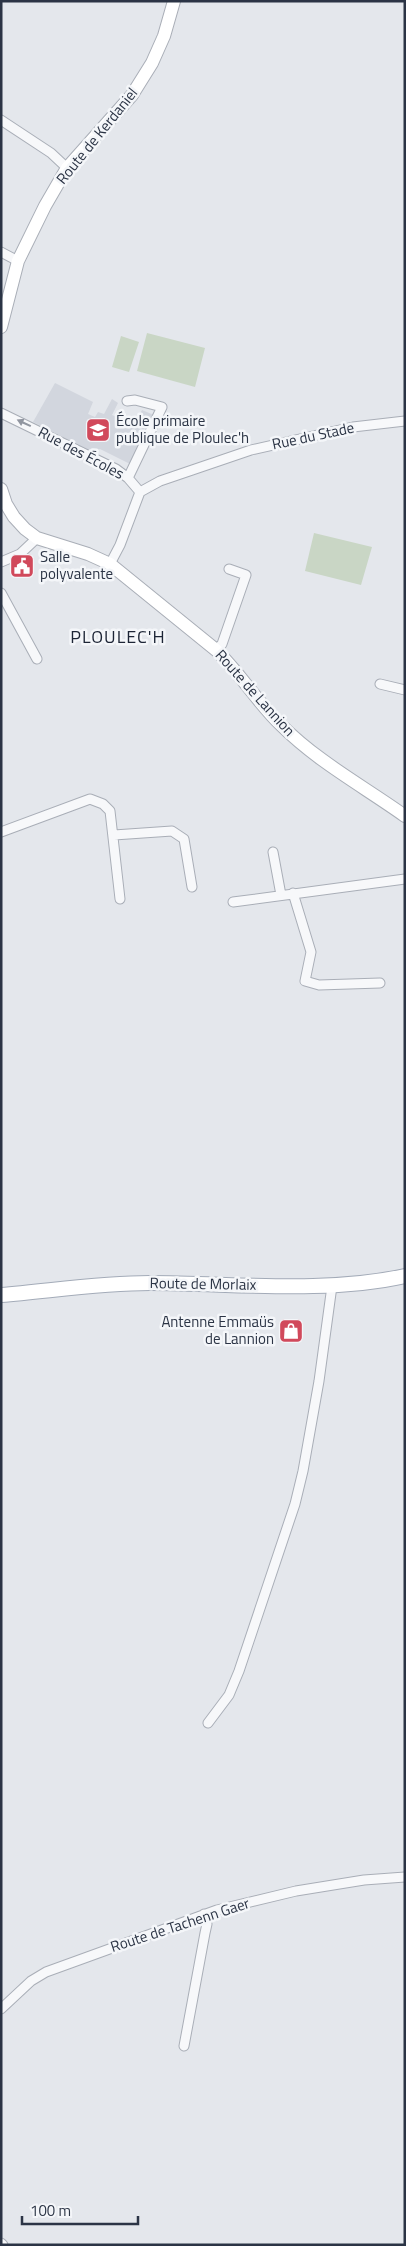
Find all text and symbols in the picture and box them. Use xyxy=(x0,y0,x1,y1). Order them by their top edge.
street label: Route de Kerdaniel xyxy=(50,82,143,189)
place label: École primaire publique de Ploulec'h xyxy=(116,409,249,449)
street label: Rue du Stade xyxy=(270,416,356,455)
school or university icon: École primaire publique de Ploulec'h xyxy=(85,417,111,443)
one-way arrow xyxy=(17,419,31,427)
street label: Rue des Écoles xyxy=(34,420,128,485)
place label: Salle polyvalente xyxy=(40,545,113,585)
public building icon: Salle polyvalente xyxy=(9,553,35,579)
district label: PLOULEC'H xyxy=(70,623,166,650)
street label: Route de Lannion xyxy=(210,644,301,741)
street label: Route de Morlaix xyxy=(150,1271,257,1296)
place label: Antenne Emmaüs de Lannion xyxy=(161,1310,274,1350)
shop icon: Antenne Emmaüs de Lannion xyxy=(278,1318,304,1344)
street label: Route de Tachenn Gaer xyxy=(107,1891,252,1958)
scale bar xyxy=(22,2194,139,2226)
text: 100 m xyxy=(30,2199,71,2222)

